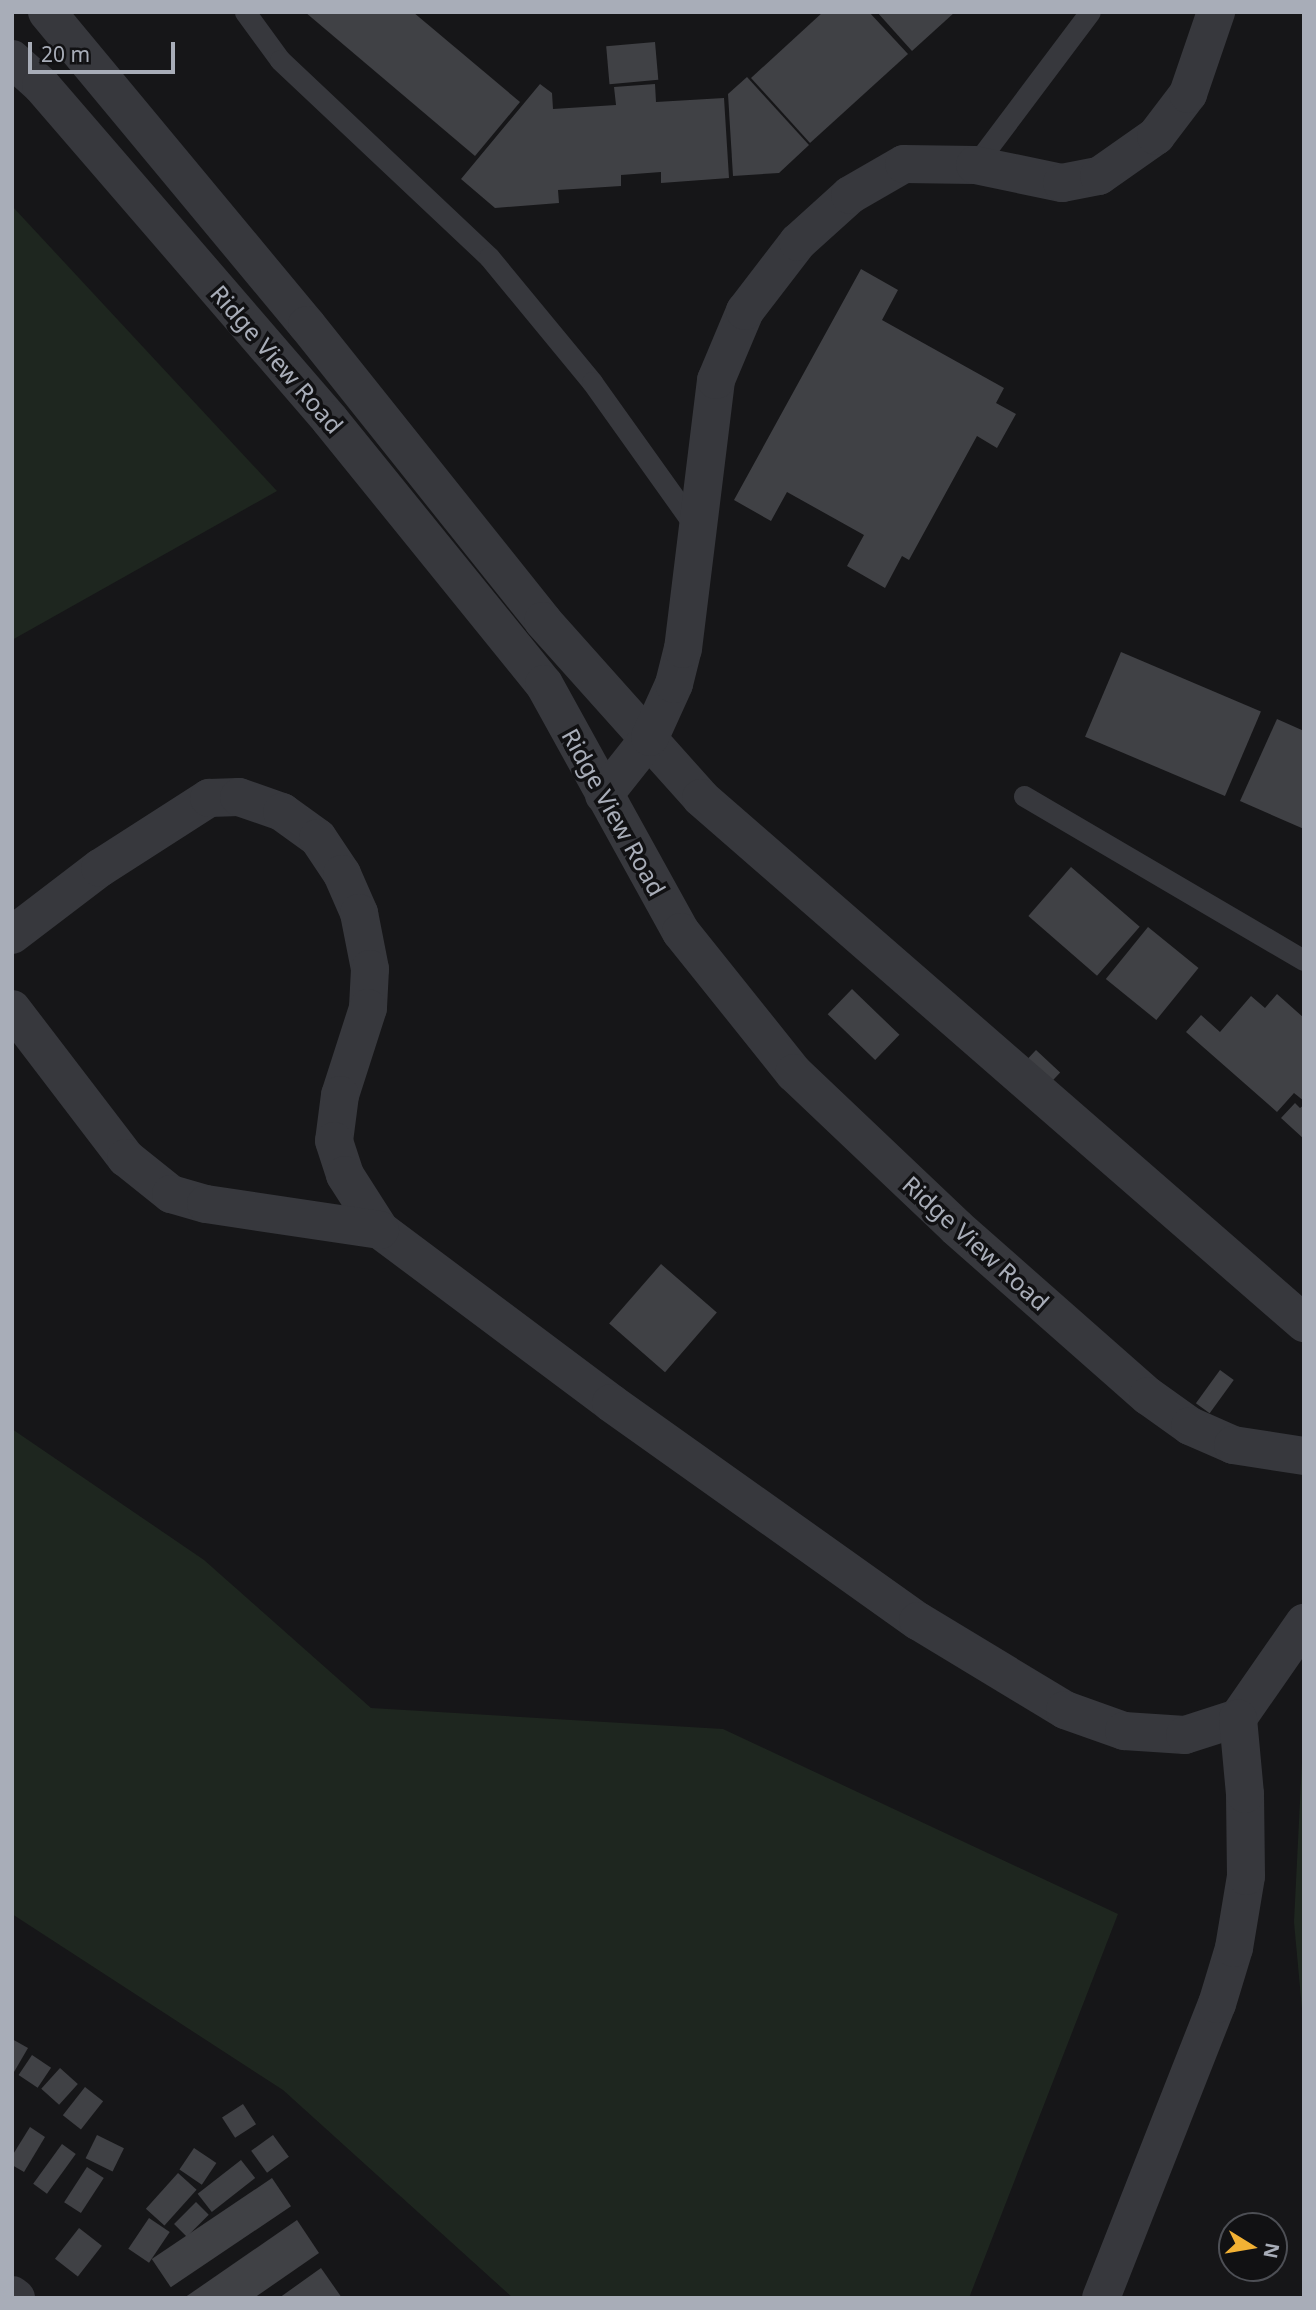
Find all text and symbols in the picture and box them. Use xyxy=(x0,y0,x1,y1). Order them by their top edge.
scale bar xyxy=(32,28,178,72)
text: 20 m xyxy=(41,40,90,68)
street label: Ridge View Road xyxy=(205,279,349,439)
street label: Ridge View Road xyxy=(556,723,672,901)
street label: Ridge View Road xyxy=(897,1170,1055,1316)
north arrow xyxy=(1218,2212,1288,2282)
text: N xyxy=(1257,2241,1286,2261)

